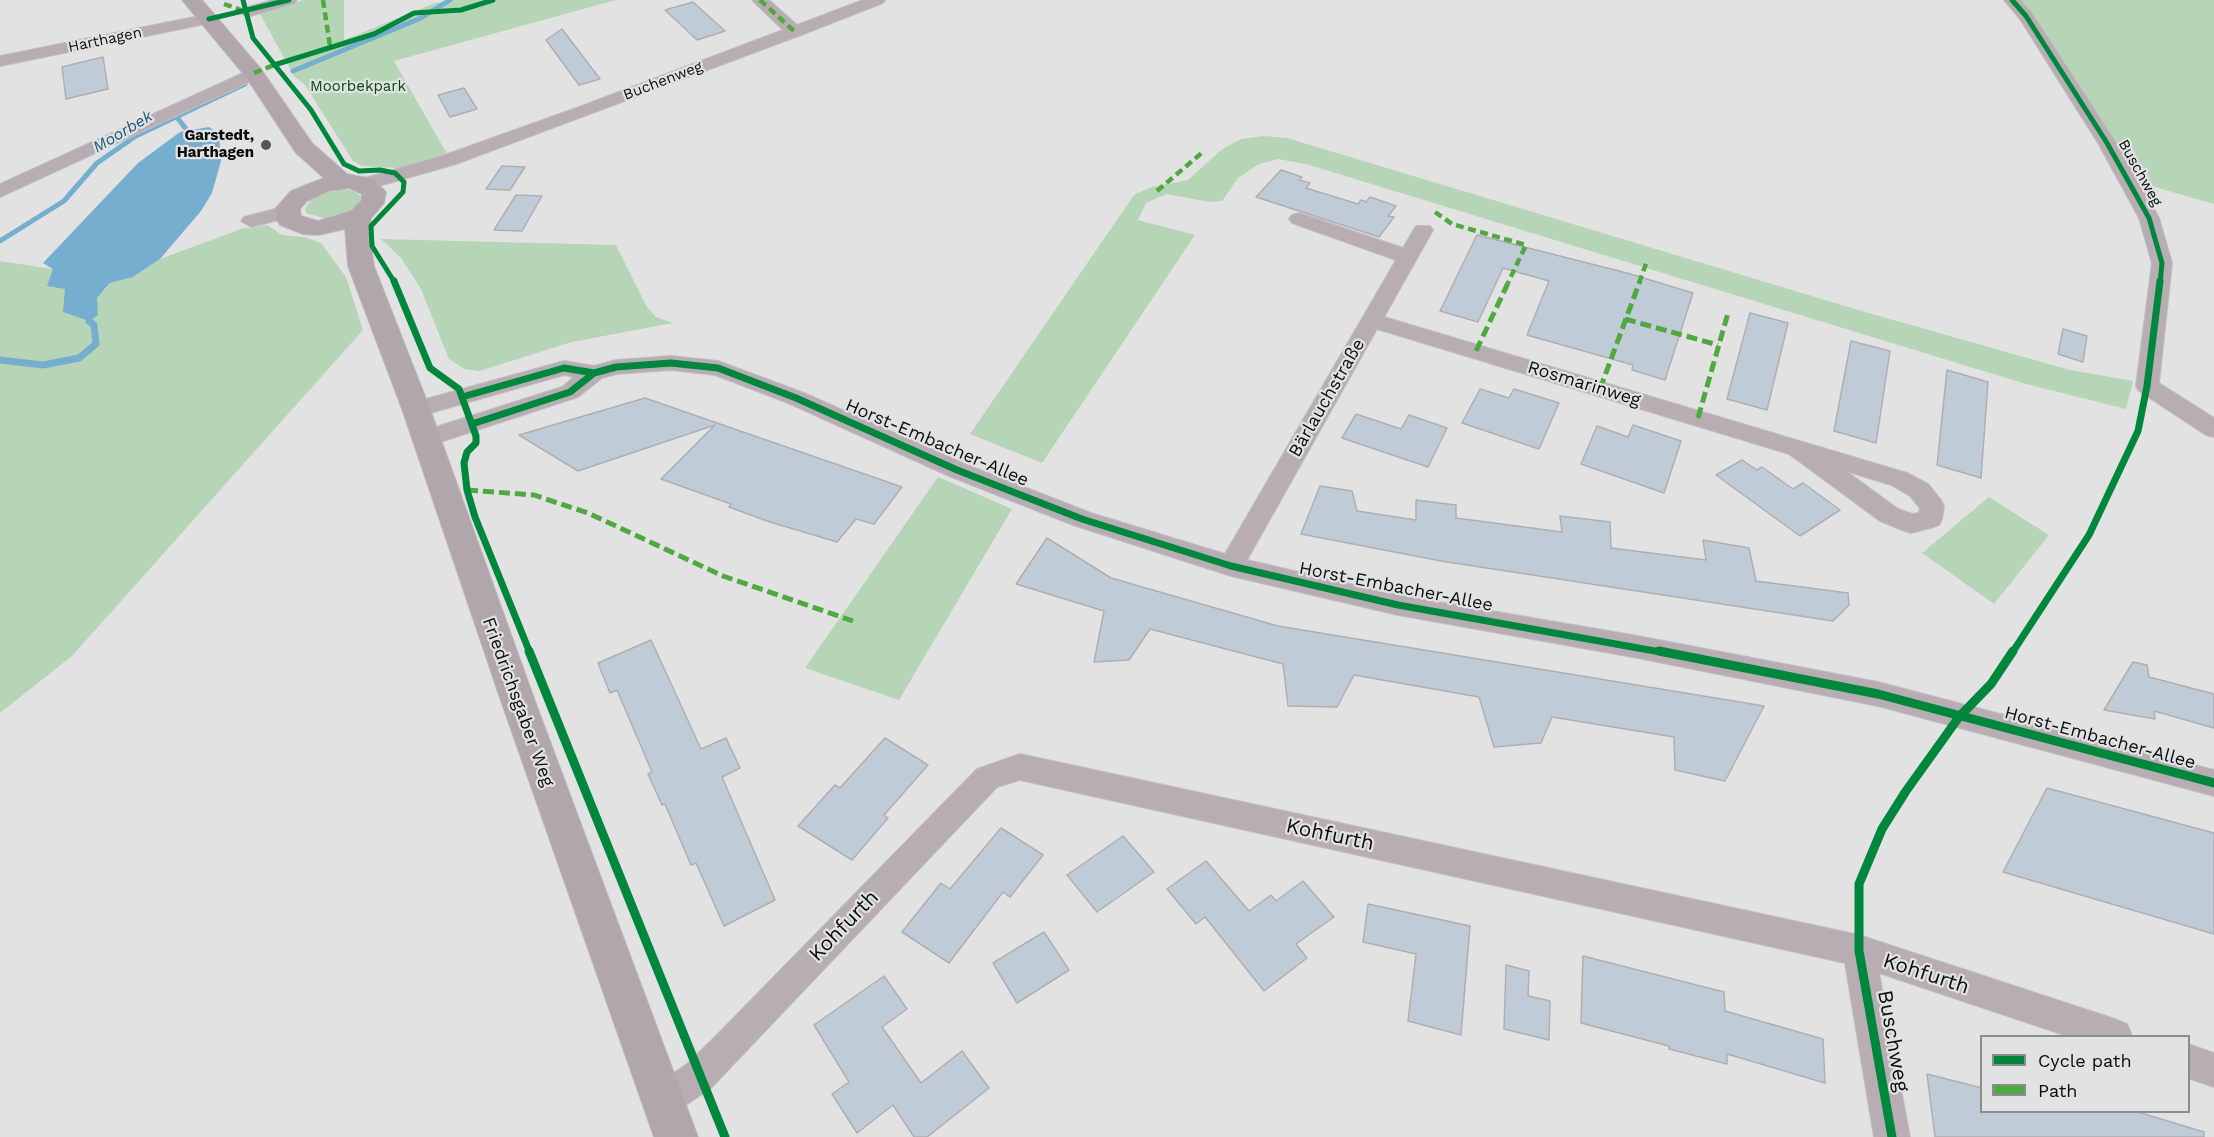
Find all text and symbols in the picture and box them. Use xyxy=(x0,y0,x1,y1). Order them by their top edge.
street label: Harthagen xyxy=(66,23,144,57)
street label: Buchenweg xyxy=(621,58,705,104)
park label: Moorbekpark xyxy=(310,78,406,96)
water label: Moorbek xyxy=(90,107,156,157)
place label: Garstedt, Harthagen xyxy=(177,127,254,162)
street label: Buschweg xyxy=(2114,137,2166,209)
marker: Garstedt, Harthagen xyxy=(259,138,273,152)
street label: Bärlauchstraße xyxy=(1284,335,1370,461)
street label: Rosmarinweg xyxy=(1525,357,1643,411)
street label: Horst-Embacher-Allee xyxy=(842,395,1032,491)
street label: Horst-Embacher-Allee xyxy=(1297,558,1495,616)
street label: Friedrichsgaber Weg xyxy=(477,614,559,790)
street label: Horst-Embacher-Allee xyxy=(2002,702,2198,774)
street label: Kohfurth xyxy=(1284,813,1376,857)
street label: Kohfurth xyxy=(804,885,884,967)
street label: Kohfurth xyxy=(1880,948,1972,1000)
street label: Buschweg xyxy=(1872,988,1914,1094)
legend xyxy=(1980,1035,2190,1113)
text: Cycle path xyxy=(2038,1050,2132,1071)
text: Path xyxy=(2038,1080,2078,1101)

